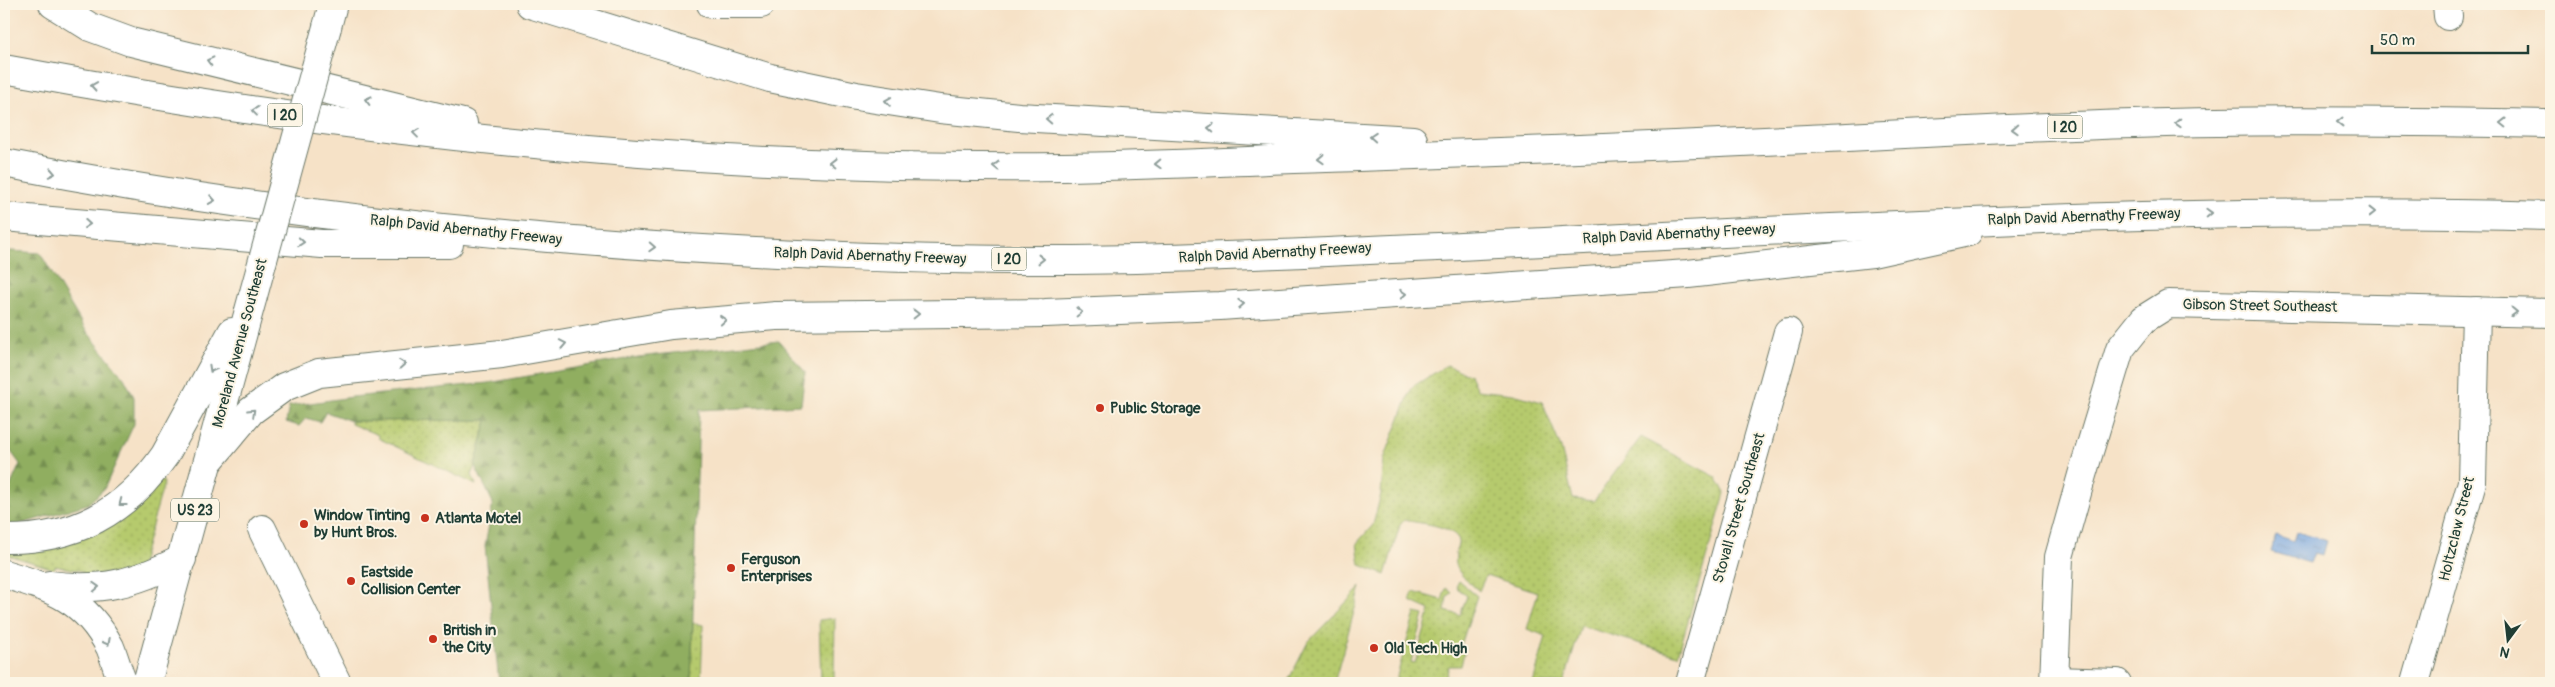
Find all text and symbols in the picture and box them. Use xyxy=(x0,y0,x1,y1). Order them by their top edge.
scale bar xyxy=(2372,22,2529,54)
text: 50 m xyxy=(2380,31,2415,50)
one-way arrow xyxy=(207,57,215,67)
one-way arrow xyxy=(90,81,98,92)
one-way arrow xyxy=(364,95,373,106)
one-way arrow xyxy=(883,96,892,106)
road number: I 20 xyxy=(268,104,302,126)
one-way arrow xyxy=(250,106,258,117)
one-way arrow xyxy=(1045,113,1053,124)
road number: I 20 xyxy=(2048,115,2082,138)
one-way arrow xyxy=(2336,117,2344,127)
one-way arrow xyxy=(2173,118,2181,129)
one-way arrow xyxy=(2498,118,2506,128)
one-way arrow xyxy=(1207,122,1215,133)
one-way arrow xyxy=(2011,124,2018,134)
one-way arrow xyxy=(411,128,420,138)
one-way arrow xyxy=(1369,132,1377,143)
one-way arrow xyxy=(1316,153,1324,164)
one-way arrow xyxy=(829,158,837,168)
one-way arrow xyxy=(1154,159,1162,169)
one-way arrow xyxy=(992,161,1000,171)
one-way arrow xyxy=(47,167,56,177)
one-way arrow xyxy=(208,194,216,205)
street label: Ralph David Abernathy Freeway xyxy=(1987,204,2181,230)
one-way arrow xyxy=(2368,207,2376,217)
one-way arrow xyxy=(2205,208,2213,219)
street label: Ralph David Abernathy Freeway xyxy=(369,210,564,250)
one-way arrow xyxy=(83,219,91,230)
street label: Ralph David Abernathy Freeway xyxy=(1582,219,1776,249)
one-way arrow xyxy=(298,237,306,248)
street label: Ralph David Abernathy Freeway xyxy=(1178,238,1372,268)
one-way arrow xyxy=(648,241,656,252)
street label: Ralph David Abernathy Freeway xyxy=(773,243,967,269)
road number: I 20 xyxy=(992,248,1026,270)
one-way arrow xyxy=(1038,254,1046,264)
street label: Moreland Avenue Southeast xyxy=(208,255,272,430)
one-way arrow xyxy=(1400,288,1408,299)
street label: Gibson Street Southeast xyxy=(2182,295,2339,317)
one-way arrow xyxy=(1237,299,1245,310)
one-way arrow xyxy=(1076,307,1083,317)
one-way arrow xyxy=(2510,307,2518,317)
one-way arrow xyxy=(913,309,921,319)
one-way arrow xyxy=(720,314,728,325)
one-way arrow xyxy=(558,339,567,349)
one-way arrow xyxy=(398,359,406,370)
one-way arrow xyxy=(208,363,218,372)
place label: Public Storage xyxy=(1110,399,1201,418)
marker: Public Storage xyxy=(1094,402,1106,414)
one-way arrow xyxy=(246,409,255,418)
street label: Stovall Street Southeast xyxy=(1708,430,1770,585)
street label: Holtzclaw Street xyxy=(2435,474,2479,583)
one-way arrow xyxy=(119,497,128,505)
road number: US 23 xyxy=(171,498,219,522)
place label: Window Tinting by Hunt Bros. xyxy=(314,506,410,542)
place label: Atlanta Motel xyxy=(435,509,521,528)
marker: Atlanta Motel xyxy=(419,512,431,524)
marker: Window Tinting by Hunt Bros. xyxy=(298,518,310,530)
place label: Ferguson Enterprises xyxy=(741,550,812,586)
marker: Ferguson Enterprises xyxy=(725,562,737,574)
place label: Eastside Collision Center xyxy=(361,563,461,599)
marker: Eastside Collision Center xyxy=(345,575,357,587)
one-way arrow xyxy=(92,581,100,592)
north arrow xyxy=(2482,614,2532,664)
place label: British in the City xyxy=(442,621,497,657)
marker: British in the City xyxy=(427,633,439,645)
one-way arrow xyxy=(101,637,111,646)
place label: Old Tech High xyxy=(1384,639,1467,658)
marker: Old Tech High xyxy=(1368,642,1380,654)
text: N xyxy=(2498,643,2512,662)

